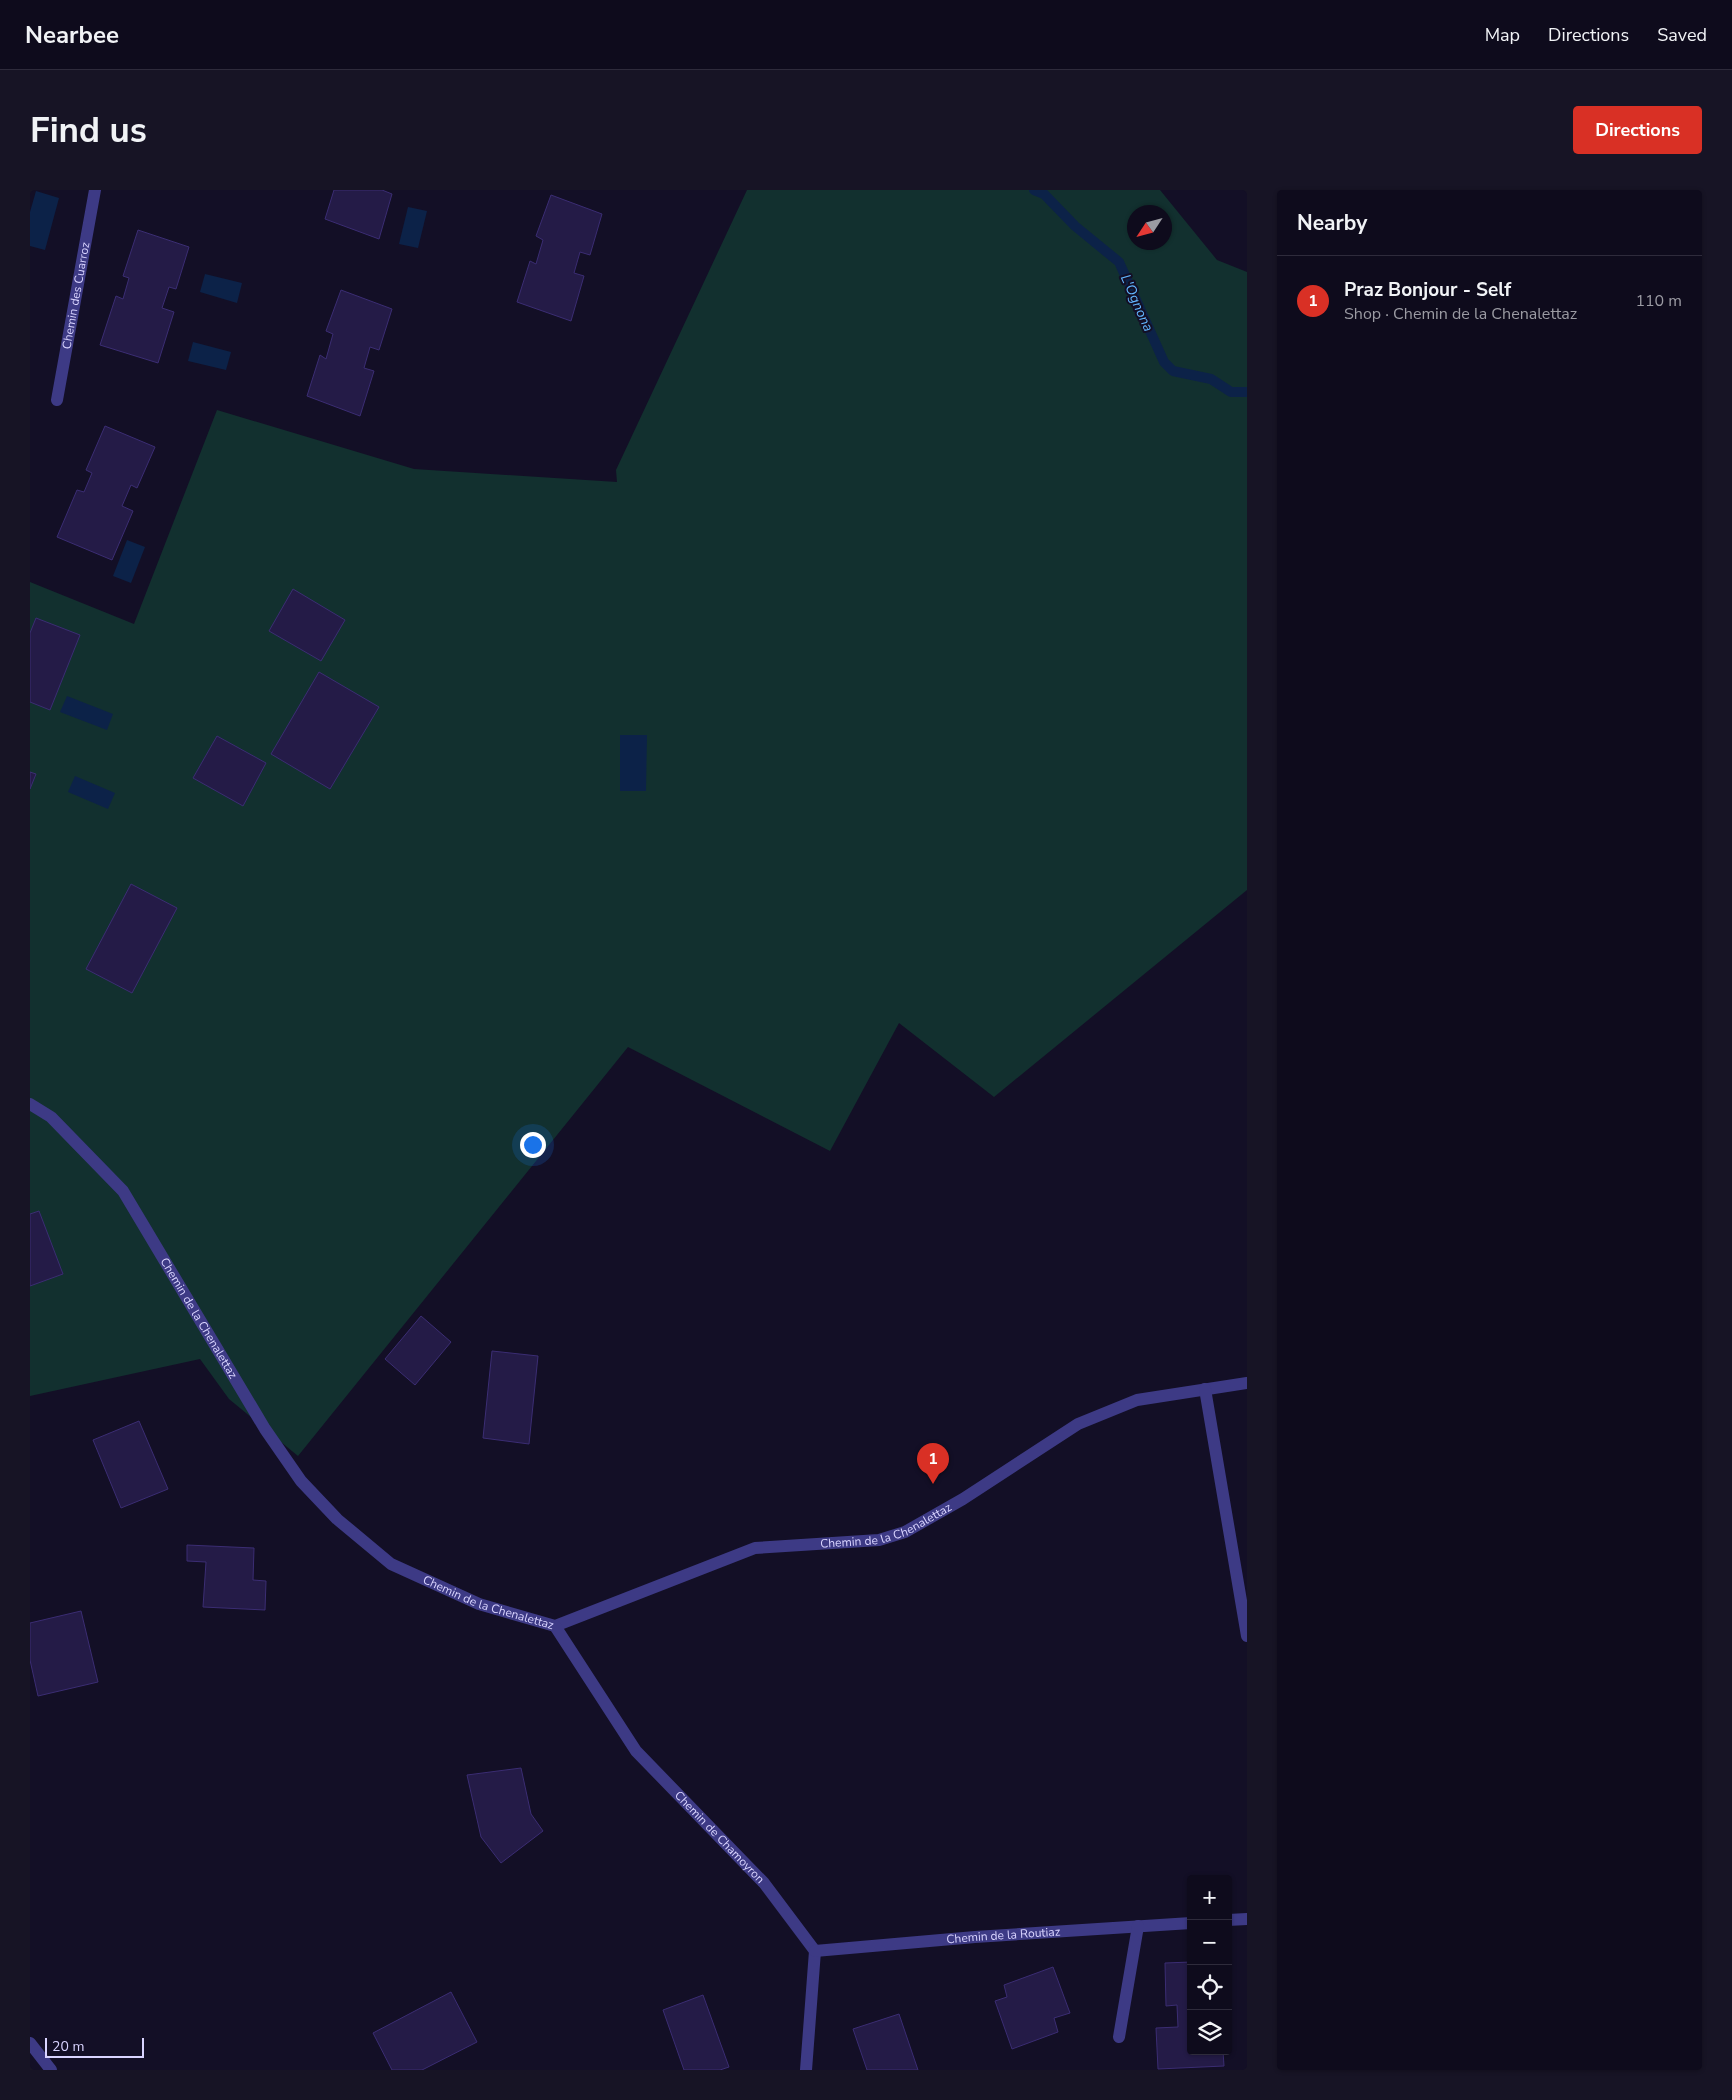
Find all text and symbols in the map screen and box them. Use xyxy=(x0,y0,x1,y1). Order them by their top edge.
text: Nearbee xyxy=(25,19,119,51)
text: Map xyxy=(1485,23,1520,47)
text: Directions xyxy=(1548,23,1629,47)
text: Saved xyxy=(1657,23,1707,47)
button: Directions xyxy=(1573,106,1702,154)
text: Find us xyxy=(30,107,147,154)
north arrow xyxy=(1127,205,1172,250)
text: Nearby xyxy=(1297,209,1367,237)
street label: Chemin des Cuarroz xyxy=(58,241,93,350)
water label: L'Ognona xyxy=(1116,271,1158,335)
text: Praz Bonjour - Self xyxy=(1344,277,1511,303)
text: 1 xyxy=(1308,290,1318,312)
text: 110 m xyxy=(1635,290,1682,312)
text: Shop · Chemin de la Chenalettaz xyxy=(1344,303,1577,325)
your location xyxy=(520,1132,546,1158)
street label: Chemin de la Chenalettaz xyxy=(157,1255,241,1382)
pin: 1 xyxy=(917,1443,949,1484)
street label: Chemin de la Chenalettaz xyxy=(820,1499,955,1552)
street label: Chemin de la Chenalettaz xyxy=(420,1572,556,1633)
street label: Chemin de Chamoyron xyxy=(671,1788,768,1887)
map controls xyxy=(1187,1875,1232,2055)
button: + xyxy=(1187,1875,1232,1920)
button: − xyxy=(1187,1920,1232,1965)
street label: Chemin de la Routiaz xyxy=(946,1923,1061,1947)
button: locate xyxy=(1187,1965,1232,2010)
button: layers xyxy=(1187,2010,1232,2055)
scale bar xyxy=(45,2035,144,2058)
text: 20 m xyxy=(52,2037,84,2056)

